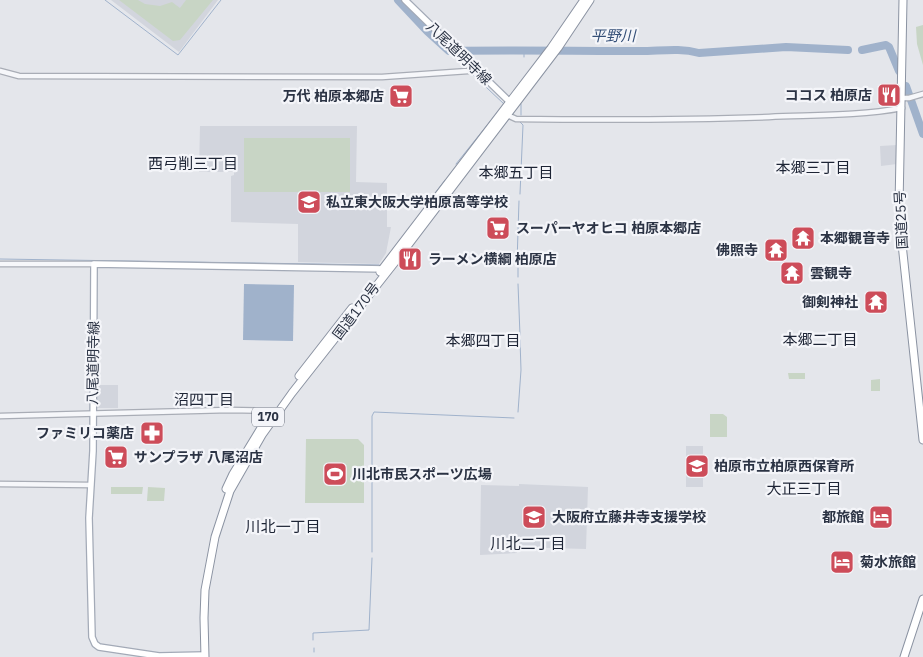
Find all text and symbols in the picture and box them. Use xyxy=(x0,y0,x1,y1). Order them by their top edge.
street label: 八尾道明寺線 xyxy=(423,17,495,89)
water label: 平野川 xyxy=(590,26,637,45)
restaurant icon: ココス 柏原店 xyxy=(876,82,902,108)
supermarket icon: 万代 柏原本郷店 xyxy=(388,83,414,109)
place label: ココス 柏原店 xyxy=(785,86,872,104)
place label: 万代 柏原本郷店 xyxy=(283,87,384,105)
district label: 西弓削三丁目 xyxy=(148,154,238,173)
district label: 本郷三丁目 xyxy=(775,158,851,177)
district label: 本郷五丁目 xyxy=(478,163,554,182)
school or university icon: 私立東大阪大学柏原高等学校 xyxy=(296,189,322,215)
street label: 国道25号 xyxy=(890,190,912,250)
place label: 私立東大阪大学柏原高等学校 xyxy=(326,193,508,211)
supermarket icon: スーパーヤオヒコ 柏原本郷店 xyxy=(485,215,511,241)
place label: スーパーヤオヒコ 柏原本郷店 xyxy=(516,219,701,237)
temple icon: 本郷観音寺 xyxy=(790,225,816,251)
place label: 本郷観音寺 xyxy=(820,229,890,247)
temple icon: 佛照寺 xyxy=(763,237,789,263)
place label: 佛照寺 xyxy=(716,241,758,259)
restaurant icon: ラーメン横綱 柏原店 xyxy=(397,246,423,272)
place label: ラーメン横綱 柏原店 xyxy=(428,250,557,268)
temple icon: 雲観寺 xyxy=(779,260,805,286)
place label: 雲観寺 xyxy=(810,264,852,282)
street label: 国道170号 xyxy=(329,279,383,343)
temple icon: 御剣神社 xyxy=(863,289,889,315)
place label: 御剣神社 xyxy=(802,293,858,311)
street label: 八尾道明寺線 xyxy=(83,321,103,405)
district label: 本郷二丁目 xyxy=(782,330,858,349)
district label: 本郷四丁目 xyxy=(445,331,521,350)
district label: 沼四丁目 xyxy=(174,390,234,409)
road number: 170 xyxy=(252,408,284,427)
pharmacy icon: ファミリコ薬店 xyxy=(139,420,165,446)
place label: ファミリコ薬店 xyxy=(36,424,134,442)
supermarket icon: サンプラザ 八尾沼店 xyxy=(103,444,129,470)
place label: サンプラザ 八尾沼店 xyxy=(134,448,263,466)
school or university icon: 柏原市立柏原西保育所 xyxy=(684,453,710,479)
place label: 柏原市立柏原西保育所 xyxy=(714,457,854,475)
sports icon: 川北市民スポーツ広場 xyxy=(322,461,348,487)
place label: 川北市民スポーツ広場 xyxy=(352,465,492,483)
district label: 大正三丁目 xyxy=(766,479,842,498)
school or university icon: 大阪府立藤井寺支援学校 xyxy=(521,504,547,530)
hotel icon: 都旅館 xyxy=(868,504,894,530)
place label: 大阪府立藤井寺支援学校 xyxy=(552,508,706,526)
place label: 都旅館 xyxy=(822,508,864,526)
district label: 川北一丁目 xyxy=(245,517,321,536)
district label: 川北二丁目 xyxy=(490,534,566,553)
hotel icon: 菊水旅館 xyxy=(829,549,855,575)
place label: 菊水旅館 xyxy=(860,553,916,571)

